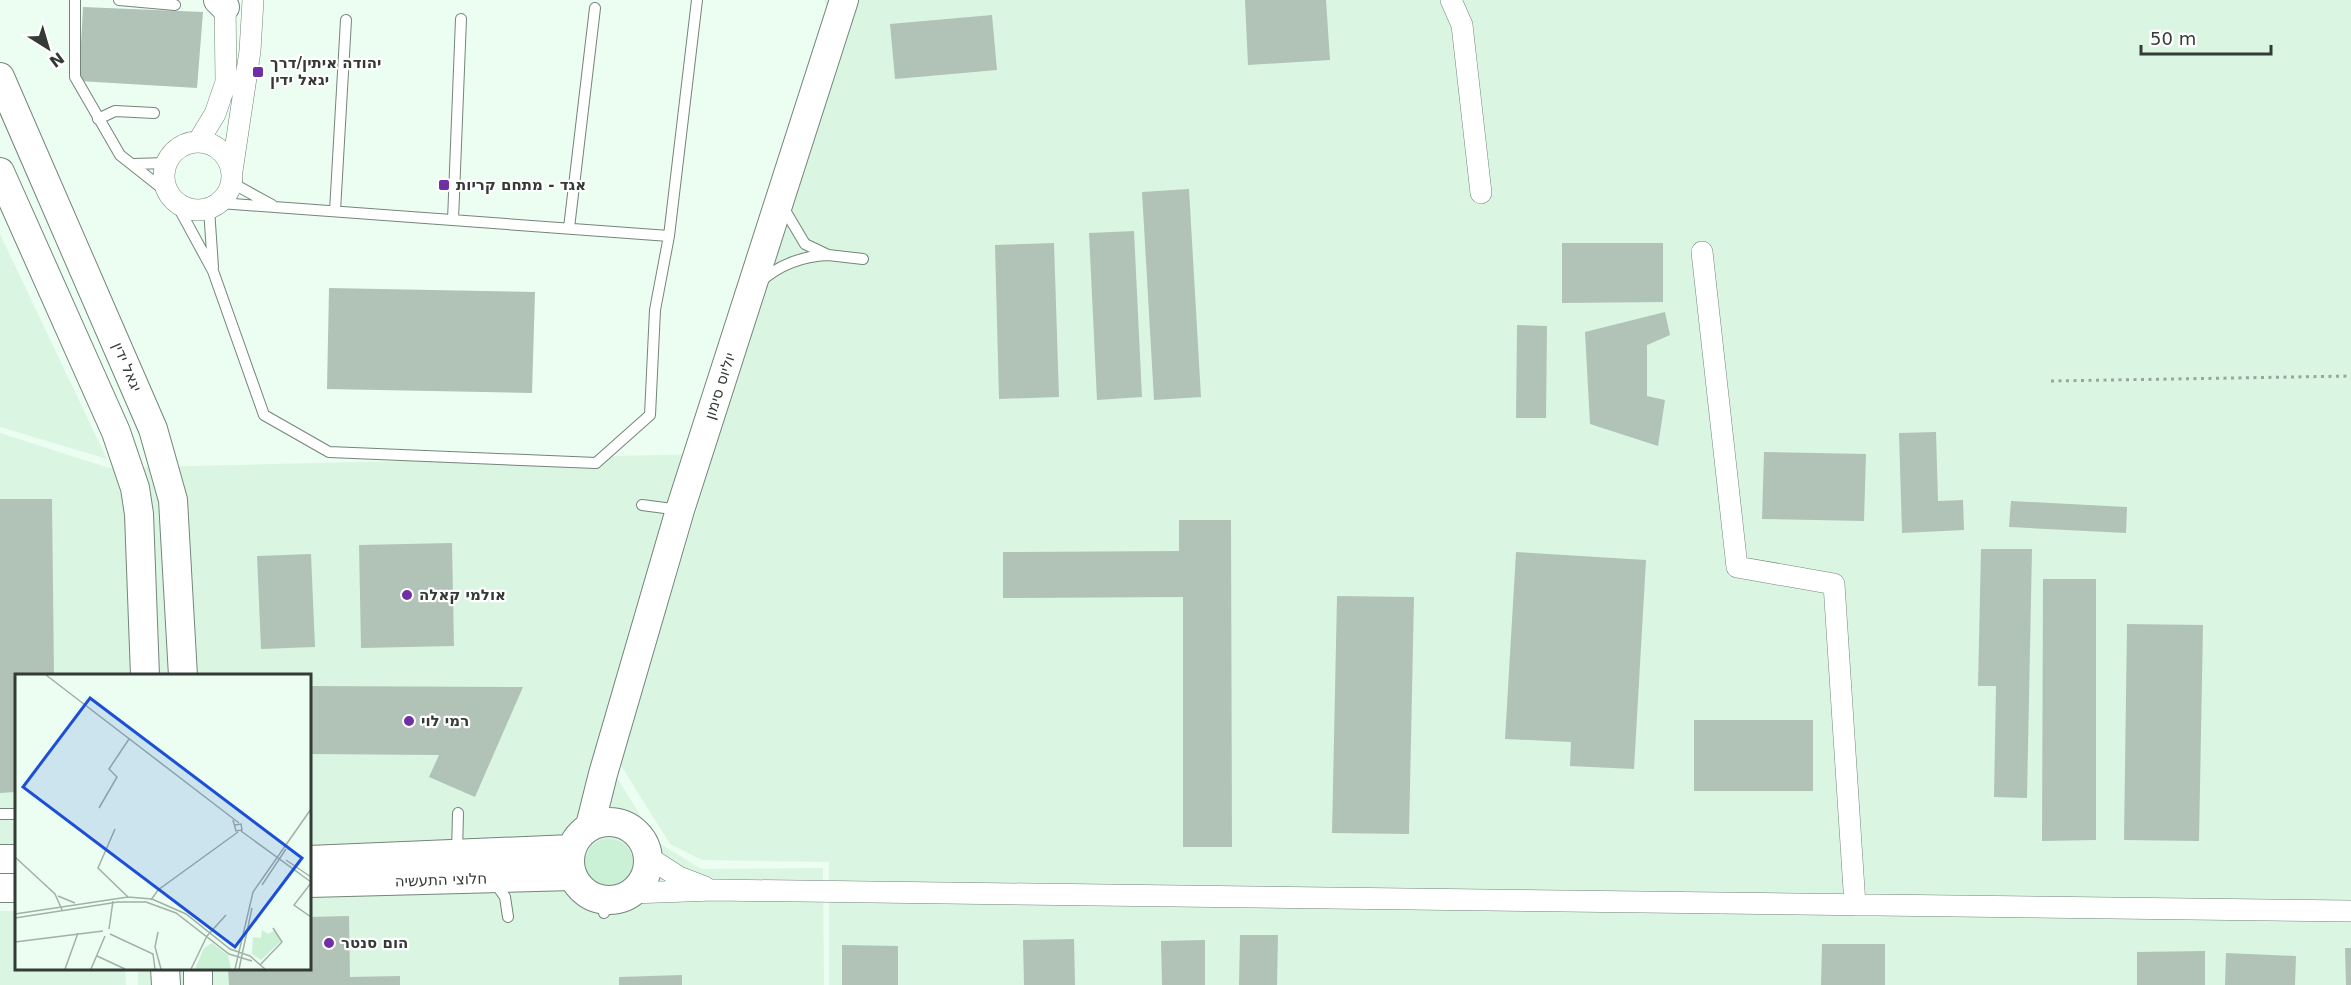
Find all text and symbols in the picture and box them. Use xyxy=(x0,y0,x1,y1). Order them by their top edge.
north arrow xyxy=(18,18,78,78)
scale bar xyxy=(2141,18,2272,56)
text: 50 m xyxy=(2150,28,2196,49)
text: N xyxy=(46,48,68,71)
place label: יהודה איתין/דרך יגאל ידין xyxy=(270,54,381,89)
marker: יהודה איתין/דרך יגאל ידין xyxy=(251,65,265,79)
place label: אגד - מתחם קריות xyxy=(456,176,586,194)
marker: אגד - מתחם קריות xyxy=(437,178,451,192)
street label: יגאל ידין xyxy=(109,340,145,394)
street label: יוליוס סימון xyxy=(701,350,739,422)
place label: אולמי קאלה xyxy=(419,586,506,604)
marker: אולמי קאלה xyxy=(400,588,414,602)
inset map xyxy=(15,674,310,970)
place label: רמי לוי xyxy=(421,712,469,730)
marker: רמי לוי xyxy=(402,714,416,728)
street label: חלוצי התעשיה xyxy=(395,869,487,891)
place label: הום סנטר xyxy=(341,934,408,952)
marker: הום סנטר xyxy=(322,936,336,950)

